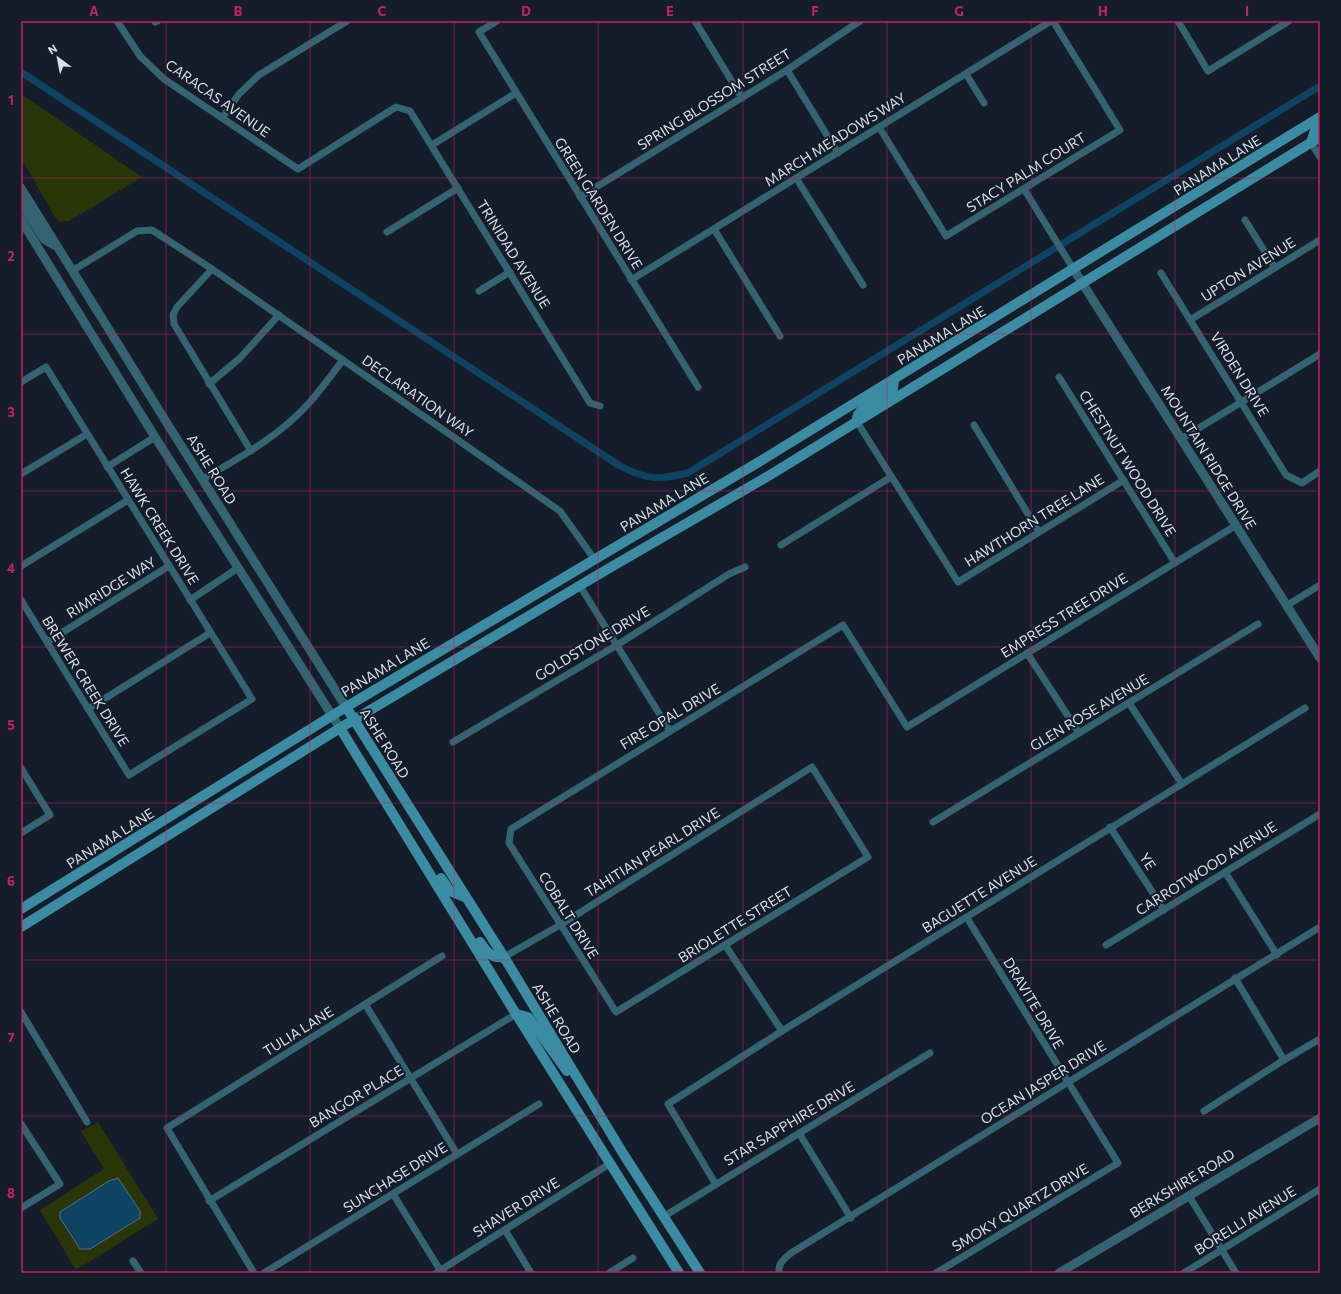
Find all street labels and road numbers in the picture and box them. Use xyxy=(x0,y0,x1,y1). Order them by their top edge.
street label: SPRING BLOSSOM STREET xyxy=(634,45,794,153)
street label: CARACAS AVENUE xyxy=(162,56,274,140)
street label: MARCH MEADOWS WAY xyxy=(761,88,909,190)
street label: STACY PALM COURT xyxy=(963,128,1089,216)
street label: PANAMA LANE xyxy=(1170,131,1264,199)
street label: GREEN GARDEN DRIVE xyxy=(551,134,647,272)
street label: TRINIDAD AVENUE xyxy=(474,197,554,311)
street label: UPTON AVENUE xyxy=(1198,233,1298,305)
street label: PANAMA LANE xyxy=(894,302,988,368)
street label: VIRDEN DRIVE xyxy=(1207,329,1273,419)
street label: DECLARATION WAY xyxy=(359,351,477,441)
street label: MOUNTAIN RIDGE DRIVE xyxy=(1158,382,1260,532)
street label: CHESTNUT WOOD DRIVE xyxy=(1076,387,1180,539)
street label: ASHE ROAD xyxy=(184,431,240,507)
street label: HAWK CREEK DRIVE xyxy=(117,464,203,588)
street label: PANAMA LANE xyxy=(617,469,711,535)
street label: HAWTHORN TREE LANE xyxy=(961,470,1107,570)
street label: RIMRIDGE WAY xyxy=(63,553,159,621)
street label: EMPRESS TREE DRIVE xyxy=(997,569,1131,661)
street label: GOLDSTONE DRIVE xyxy=(531,602,653,684)
street label: BREWER CREEK DRIVE xyxy=(39,613,133,749)
street label: PANAMA LANE xyxy=(338,634,432,700)
street label: GLEN ROSE AVENUE xyxy=(1027,670,1151,754)
street label: FIRE OPAL DRIVE xyxy=(617,679,723,753)
street label: ASHE ROAD xyxy=(357,705,413,781)
street label: TAHITIAN PEARL DRIVE xyxy=(581,803,723,901)
street label: PANAMA LANE xyxy=(63,804,157,872)
street label: CARROTWOOD AVENUE xyxy=(1132,818,1280,918)
street label: YE xyxy=(1136,849,1160,873)
street label: BAGUETTE AVENUE xyxy=(919,852,1039,936)
street label: COBALT DRIVE xyxy=(535,868,603,962)
street label: BRIOLETTE STREET xyxy=(675,882,795,966)
street label: DRAVITE DRIVE xyxy=(1000,954,1068,1052)
street label: ASHE ROAD xyxy=(529,980,585,1056)
street label: TULIA LANE xyxy=(260,1003,336,1059)
street label: OCEAN JASPER DRIVE xyxy=(977,1036,1109,1128)
street label: BANGOR PLACE xyxy=(306,1061,406,1131)
street label: STAR SAPPHIRE DRIVE xyxy=(721,1077,857,1169)
street label: SUNCHASE DRIVE xyxy=(340,1138,450,1216)
street label: BERKSHIRE ROAD xyxy=(1127,1145,1237,1221)
street label: SMOKY QUARTZ DRIVE xyxy=(949,1159,1091,1255)
street label: SHAVER DRIVE xyxy=(470,1174,562,1240)
street label: BORELLI AVENUE xyxy=(1191,1182,1299,1258)

